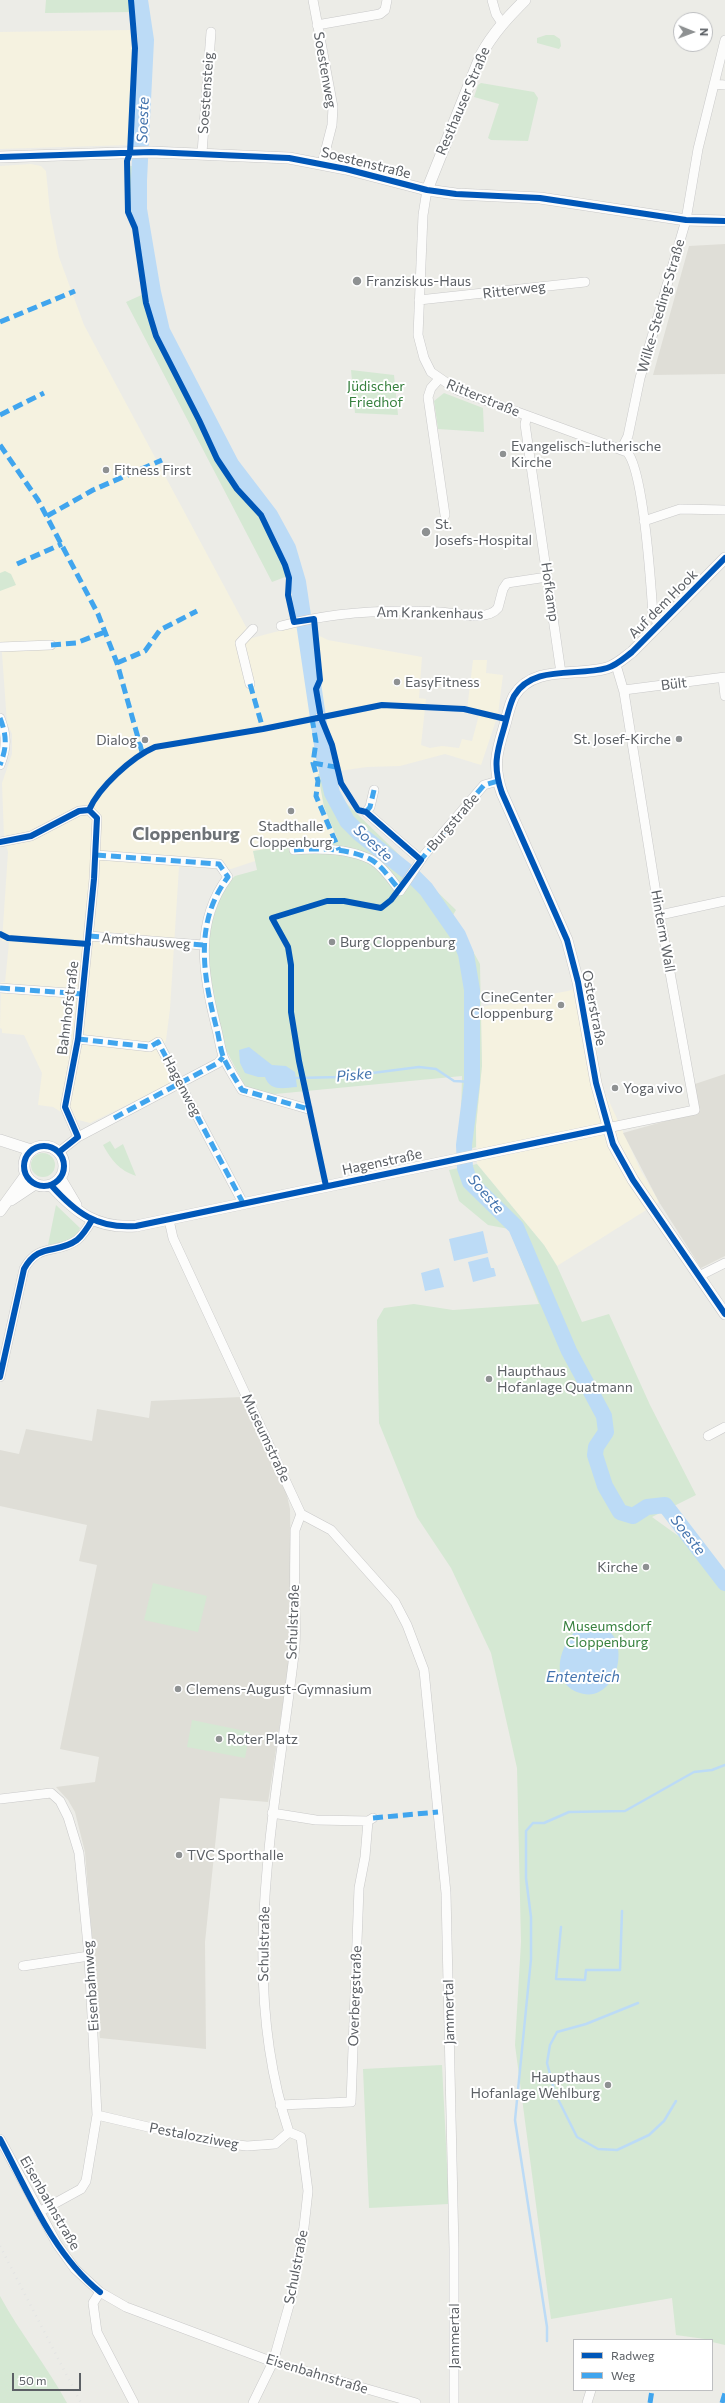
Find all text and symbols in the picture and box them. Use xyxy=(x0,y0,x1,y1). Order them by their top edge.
north arrow xyxy=(673,12,713,52)
text: N xyxy=(698,28,711,36)
street label: Soestenweg xyxy=(310,31,340,109)
street label: Resthauser Straße xyxy=(433,44,493,158)
street label: Soestensteig xyxy=(195,52,217,134)
water label: Soeste xyxy=(133,96,153,144)
street label: Soestenstraße xyxy=(319,144,413,182)
street label: Wilke-Steding-Straße xyxy=(634,237,688,375)
place label: Franziskus-Haus xyxy=(366,273,471,289)
marker: Franziskus-Haus xyxy=(351,275,363,287)
street label: Ritterweg xyxy=(482,278,546,302)
street label: Ritterstraße xyxy=(444,376,522,420)
park label: Jüdischer Friedhof xyxy=(347,378,405,410)
place label: Evangelisch-lutherische Kirche xyxy=(511,438,661,470)
marker: Evangelisch-lutherische Kirche xyxy=(498,449,508,459)
place label: Fitness First xyxy=(114,462,191,478)
marker: Fitness First xyxy=(101,465,111,475)
place label: St. Josefs-Hospital xyxy=(435,516,532,548)
marker: St. Josefs-Hospital xyxy=(420,526,432,538)
street label: Hofkamp xyxy=(538,561,562,623)
street label: Auf dem Hook xyxy=(625,566,701,642)
street label: Am Krankenhaus xyxy=(376,604,484,622)
place label: EasyFitness xyxy=(405,674,480,690)
street label: Bült xyxy=(660,674,688,694)
marker: EasyFitness xyxy=(392,677,402,687)
place label: St. Josef-Kirche xyxy=(573,731,671,747)
place label: Dialog xyxy=(96,732,137,748)
marker: St. Josef-Kirche xyxy=(674,734,684,744)
marker: Dialog xyxy=(140,735,150,745)
street label: Burgstraße xyxy=(423,790,483,854)
marker: Stadthalle Cloppenburg xyxy=(286,806,296,816)
place label: Stadthalle Cloppenburg xyxy=(250,818,332,850)
water label: Soeste xyxy=(350,821,396,865)
district label: Cloppenburg xyxy=(132,823,240,845)
street label: Hinterm Wall xyxy=(647,888,679,974)
street label: Amtshausweg xyxy=(101,930,191,952)
place label: Burg Cloppenburg xyxy=(340,934,455,950)
marker: Burg Cloppenburg xyxy=(327,937,337,947)
street label: Bahnhofstraße xyxy=(54,960,82,1056)
street label: Osterstraße xyxy=(578,969,610,1047)
place label: CineCenter Cloppenburg xyxy=(470,989,553,1022)
marker: CineCenter Cloppenburg xyxy=(556,1000,566,1010)
street label: Hagenweg xyxy=(159,1053,205,1119)
water label: Piske xyxy=(335,1064,373,1086)
place label: Yoga vivo xyxy=(623,1080,683,1096)
marker: Yoga vivo xyxy=(610,1083,620,1093)
street label: Hagenstraße xyxy=(340,1145,424,1179)
water label: Soeste xyxy=(464,1171,508,1217)
place label: Haupthaus Hofanlage Quatmann xyxy=(497,1363,633,1396)
marker: Haupthaus Hofanlage Quatmann xyxy=(484,1374,494,1384)
street label: Museumstraße xyxy=(238,1391,294,1485)
water label: Soeste xyxy=(667,1511,709,1559)
place label: Kirche xyxy=(597,1559,638,1575)
marker: Kirche xyxy=(641,1562,651,1572)
street label: Schulstraße xyxy=(283,1584,303,1660)
park label: Museumsdorf Cloppenburg xyxy=(563,1618,651,1650)
water label: Ententeich xyxy=(546,1668,620,1686)
place label: Clemens-August-Gymnasium xyxy=(186,1681,372,1697)
marker: Clemens-August-Gymnasium xyxy=(173,1684,183,1694)
place label: Roter Platz xyxy=(227,1731,298,1747)
marker: Roter Platz xyxy=(214,1734,224,1744)
place label: TVC Sporthalle xyxy=(187,1847,284,1863)
marker: TVC Sporthalle xyxy=(174,1850,184,1860)
street label: Schulstraße xyxy=(255,1906,273,1982)
street label: Eisenbahnweg xyxy=(79,1940,103,2032)
street label: Overbergstraße xyxy=(345,1945,365,2047)
street label: Jammertal xyxy=(440,1979,458,2045)
place label: Haupthaus Hofanlage Wehlburg xyxy=(471,2069,600,2102)
marker: Haupthaus Hofanlage Wehlburg xyxy=(603,2080,613,2090)
street label: Pestalozziweg xyxy=(148,2119,240,2153)
street label: Eisenbahnstraße xyxy=(16,2153,84,2253)
street label: Schulstraße xyxy=(281,2228,311,2306)
street label: Jammertal xyxy=(446,2303,462,2369)
legend xyxy=(573,2339,713,2391)
text: Radweg xyxy=(611,2348,654,2362)
street label: Eisenbahnstraße xyxy=(264,2350,370,2398)
scale bar xyxy=(14,2365,83,2391)
text: Weg xyxy=(611,2368,635,2382)
text: 50 m xyxy=(19,2373,47,2387)

